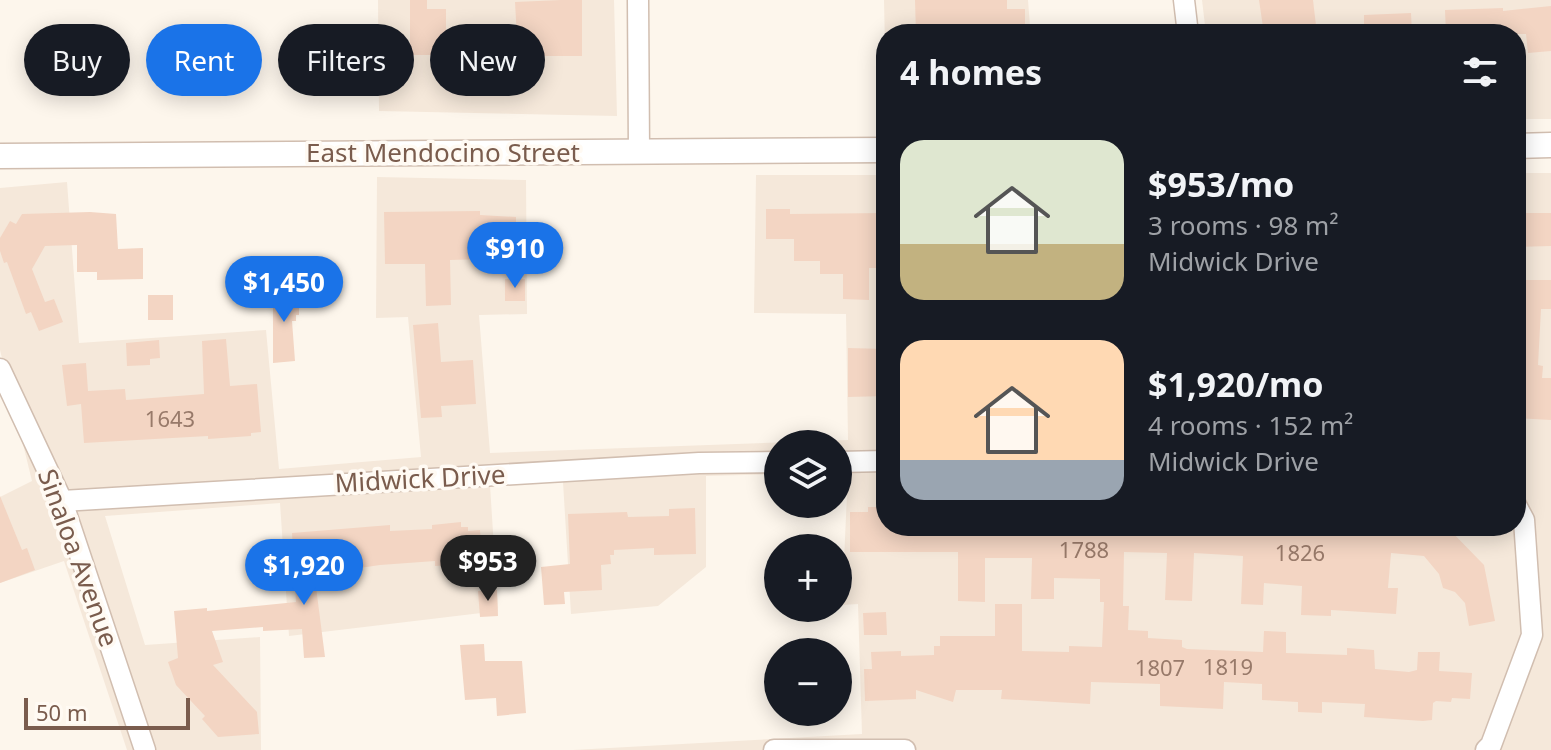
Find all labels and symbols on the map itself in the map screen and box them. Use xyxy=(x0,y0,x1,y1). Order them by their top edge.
street label: East Mendocino Street xyxy=(306,134,580,170)
pin: $910 xyxy=(468,222,562,290)
pin: $1,450 xyxy=(219,256,349,324)
house number: 1643 xyxy=(145,403,195,433)
street label: Midwick Drive xyxy=(334,456,506,500)
street label: Sinaloa Avenue xyxy=(30,464,128,652)
house number: 1788 xyxy=(1059,534,1109,564)
pin: $953 xyxy=(441,535,535,603)
house number: 1826 xyxy=(1275,537,1325,567)
pin: $1,920 xyxy=(239,539,369,607)
house number: 1819 xyxy=(1203,651,1253,681)
house number: 1807 xyxy=(1135,652,1185,682)
scale bar xyxy=(24,694,190,730)

